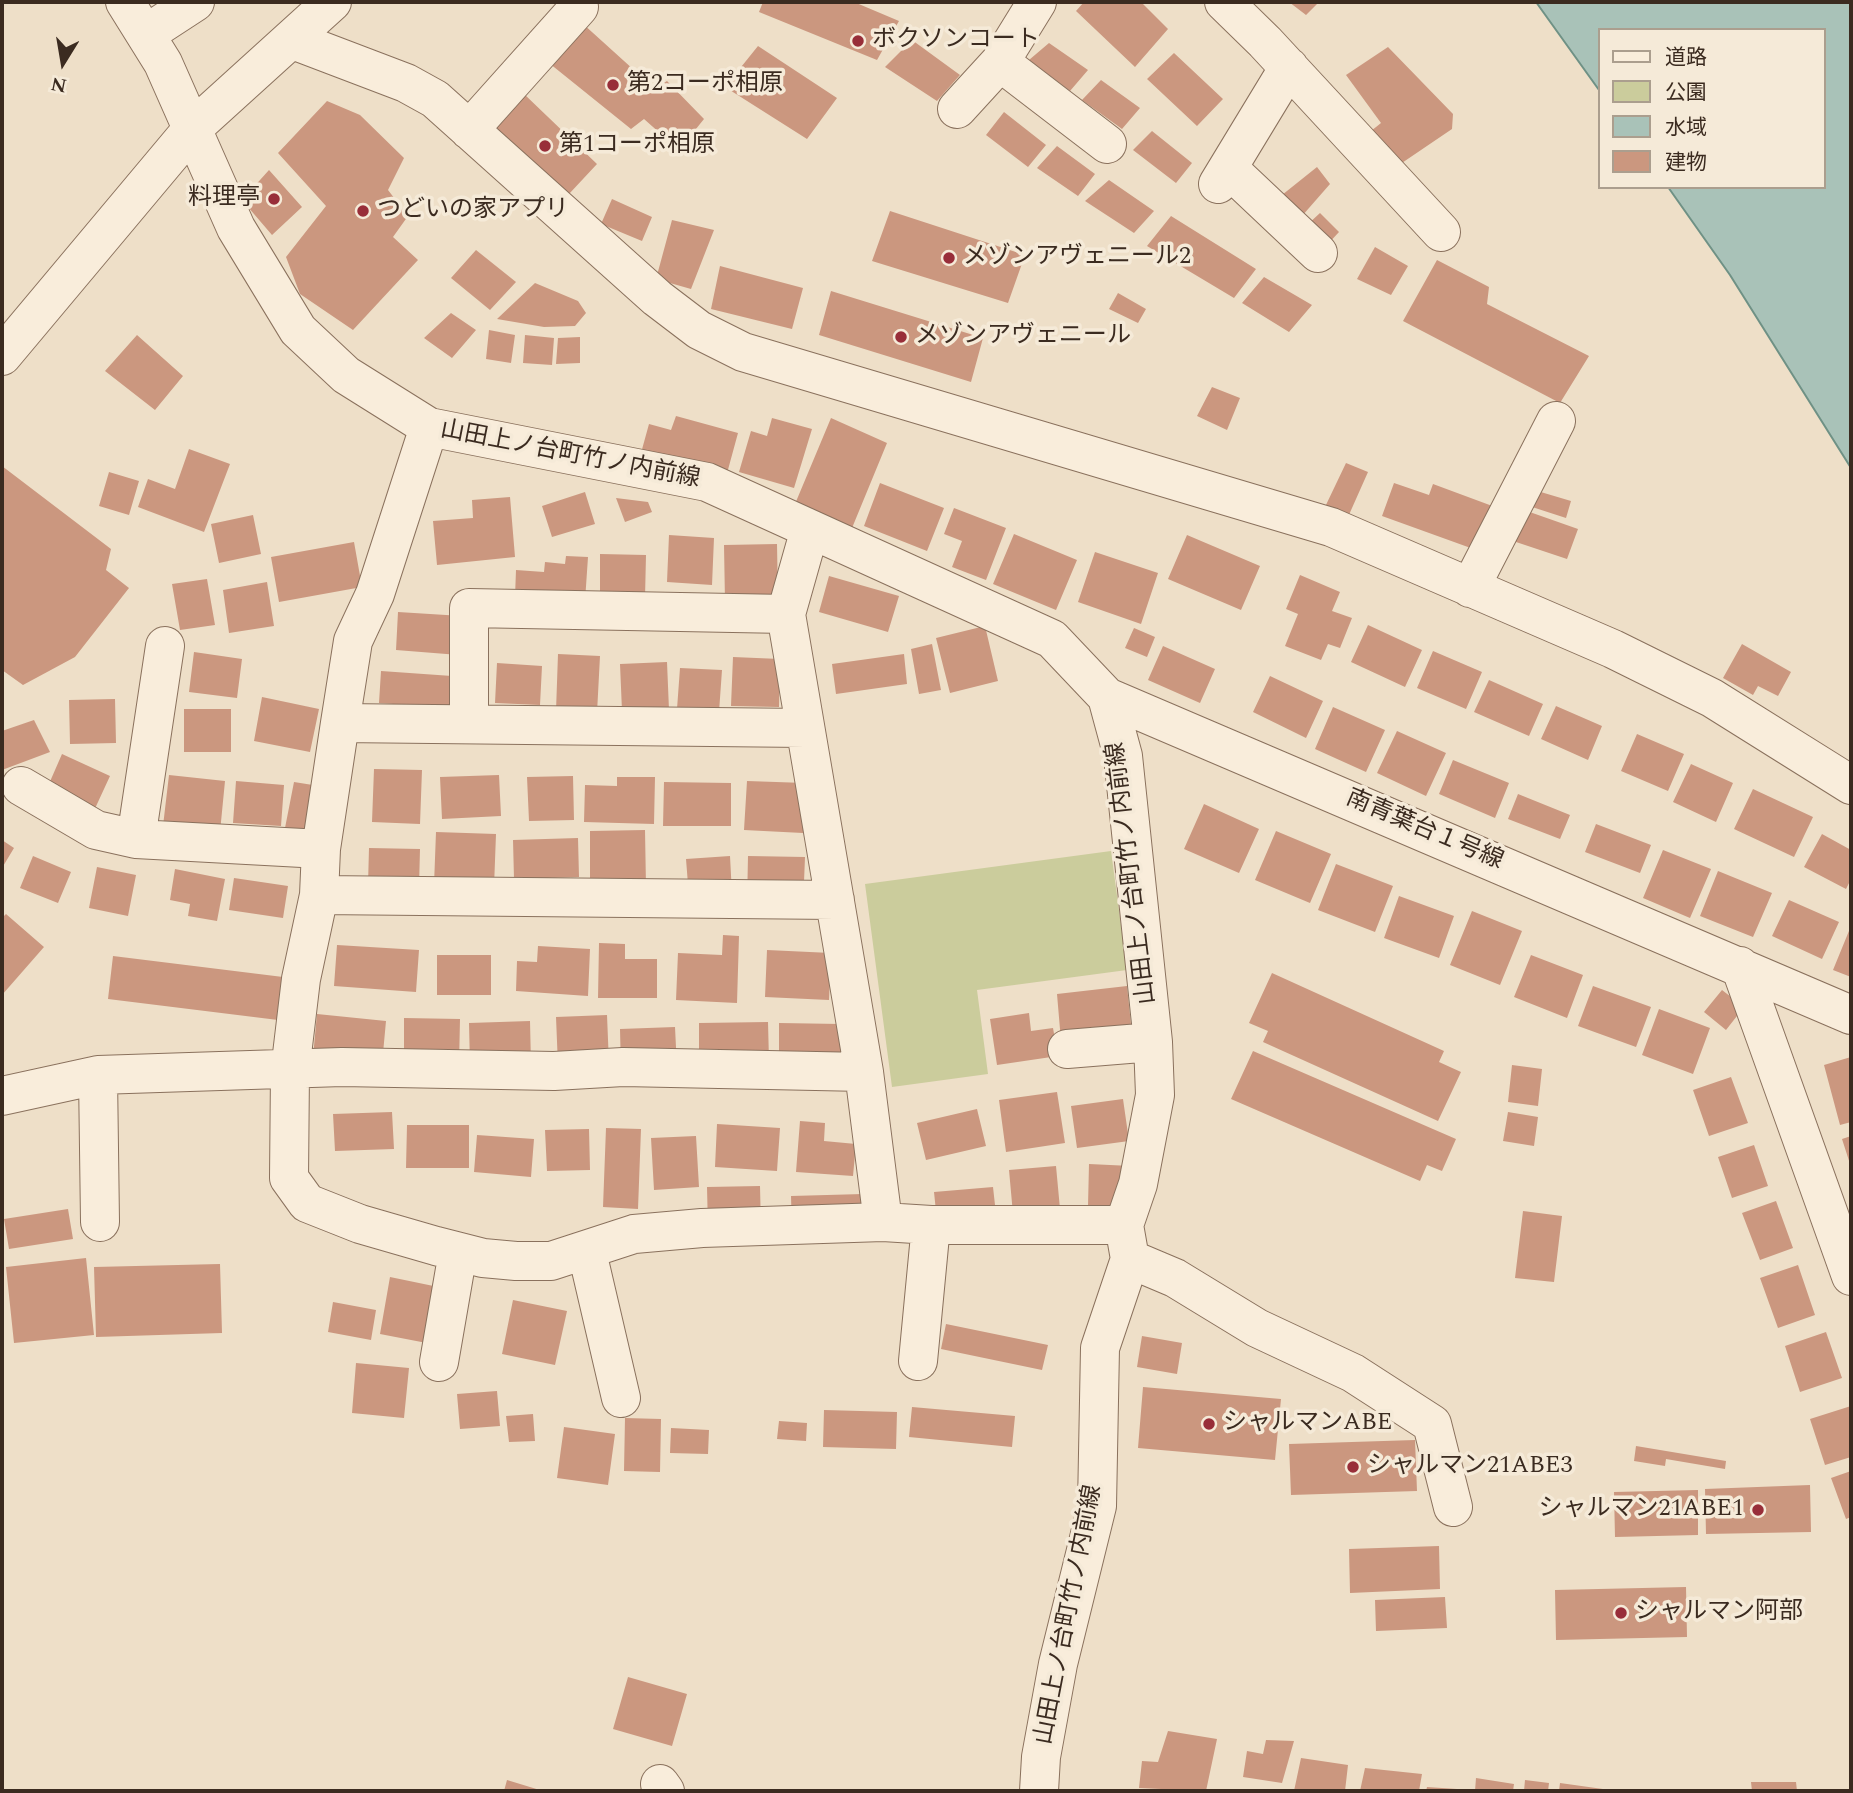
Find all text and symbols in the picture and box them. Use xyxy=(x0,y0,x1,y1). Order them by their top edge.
place label: ボクソンコート xyxy=(872,27,1040,55)
north arrow xyxy=(28,28,98,98)
legend xyxy=(1598,28,1825,189)
marker: ボクソンコート xyxy=(850,33,866,49)
text: 道路 xyxy=(1665,42,1707,74)
text: N xyxy=(49,68,69,100)
place label: 第2コーポ相原 xyxy=(627,71,783,99)
marker: 第2コーポ相原 xyxy=(605,77,621,93)
text: 公園 xyxy=(1665,77,1707,109)
text: 水域 xyxy=(1665,112,1707,144)
place label: 第1コーポ相原 xyxy=(559,132,715,160)
marker: 第1コーポ相原 xyxy=(537,138,553,154)
text: 建物 xyxy=(1665,147,1707,179)
place label: 料理亭 xyxy=(188,185,260,213)
marker: 料理亭 xyxy=(266,191,282,207)
place label: つどいの家アプリ xyxy=(377,197,569,225)
marker: つどいの家アプリ xyxy=(355,203,371,219)
place label: メゾンアヴェニール2 xyxy=(963,244,1191,272)
marker: メゾンアヴェニール2 xyxy=(941,250,957,266)
place label: メゾンアヴェニール xyxy=(915,323,1131,351)
marker: メゾンアヴェニール xyxy=(893,329,909,345)
street label: 山田上ノ台町竹ノ内前線 xyxy=(438,417,702,495)
street label: 山田上ノ台町竹ノ内前線 xyxy=(1103,740,1163,1006)
street label: 南青葉台１号線 xyxy=(1341,785,1507,877)
place label: シャルマンABE xyxy=(1223,1410,1392,1438)
marker: シャルマンABE xyxy=(1201,1416,1217,1432)
place label: シャルマン21ABE3 xyxy=(1367,1453,1572,1481)
marker: シャルマン21ABE3 xyxy=(1345,1459,1361,1475)
street label: 山田上ノ台町竹ノ内前線 xyxy=(1031,1483,1109,1747)
place label: シャルマン21ABE1 xyxy=(1539,1496,1744,1524)
marker: シャルマン21ABE1 xyxy=(1750,1502,1766,1518)
place label: シャルマン阿部 xyxy=(1635,1599,1803,1627)
marker: シャルマン阿部 xyxy=(1613,1605,1629,1621)

